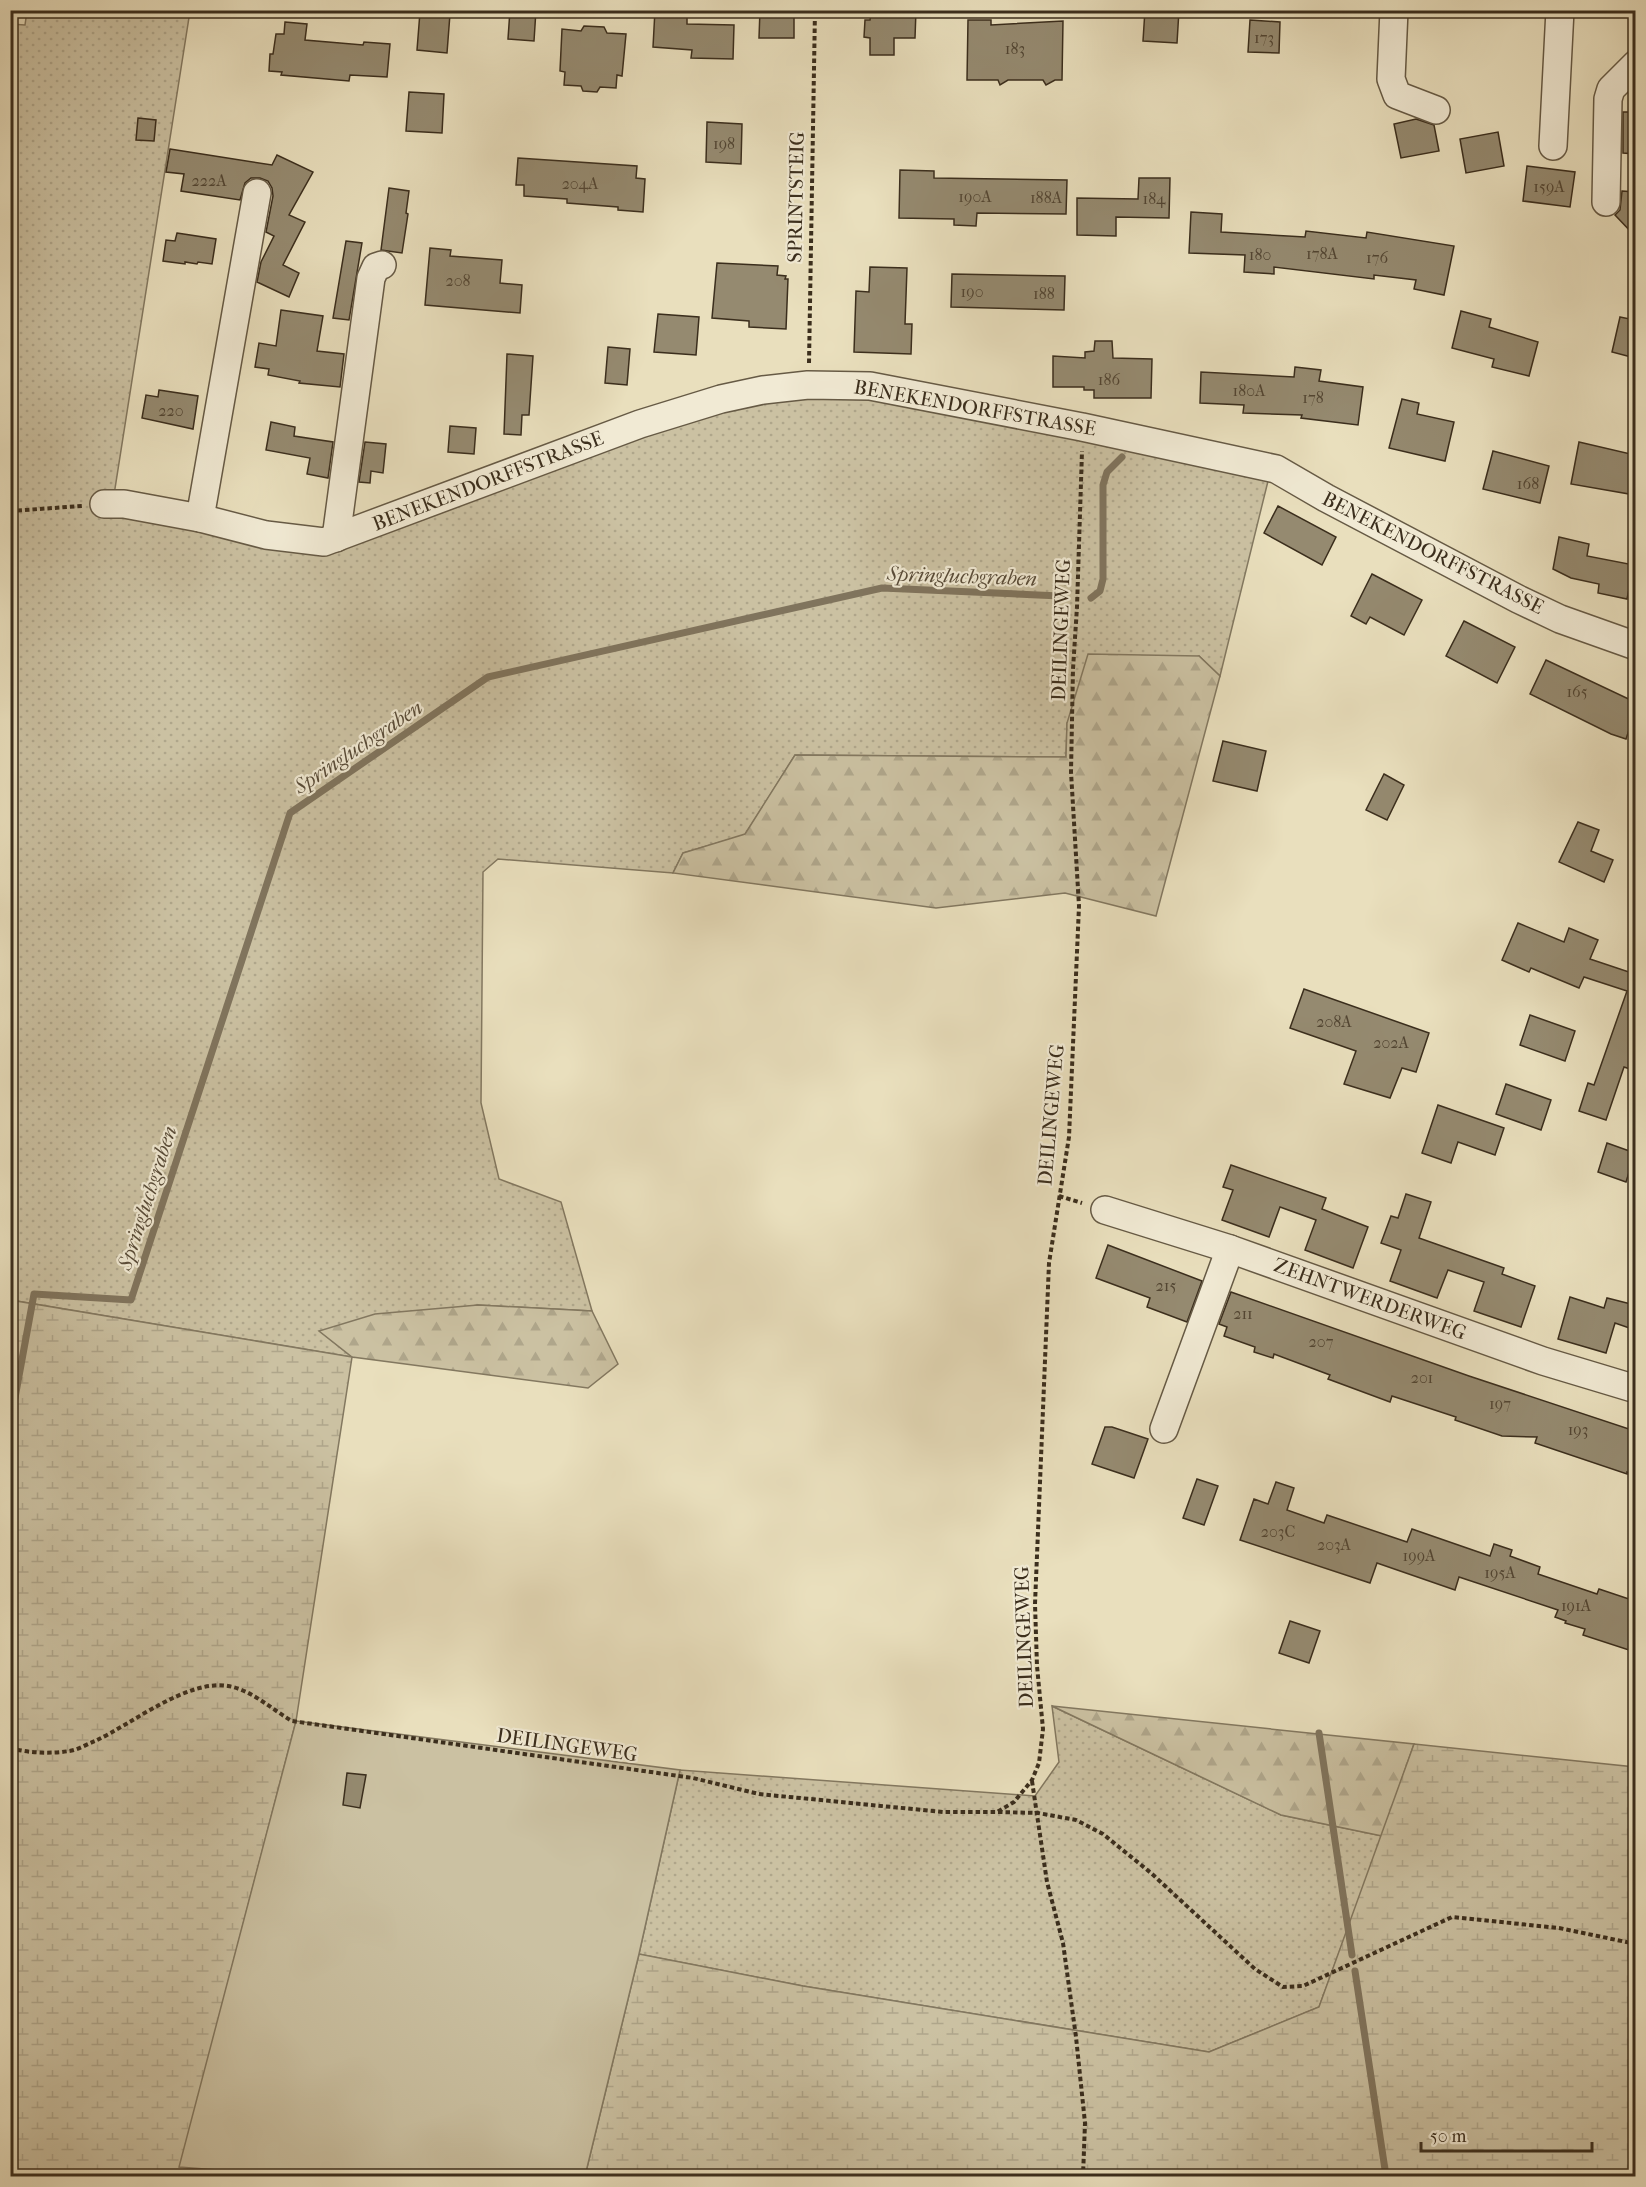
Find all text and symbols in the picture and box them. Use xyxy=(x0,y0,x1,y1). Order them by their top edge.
house number: 173 xyxy=(1254,28,1274,47)
house number: 183 xyxy=(1005,39,1025,58)
street label: SPRINTSTEIG xyxy=(783,131,809,263)
house number: 198 xyxy=(713,134,735,153)
house number: 222A xyxy=(191,171,227,190)
house number: 204A xyxy=(562,174,599,193)
house number: 159A xyxy=(1533,177,1565,196)
house number: 190A xyxy=(958,187,992,206)
house number: 188A xyxy=(1030,188,1063,207)
house number: 184 xyxy=(1142,189,1166,208)
house number: 178A xyxy=(1306,244,1339,263)
house number: 180 xyxy=(1249,245,1271,264)
house number: 176 xyxy=(1366,248,1388,267)
house number: 208 xyxy=(445,271,471,290)
house number: 190 xyxy=(961,282,983,301)
house number: 188 xyxy=(1033,284,1055,303)
house number: 186 xyxy=(1098,370,1121,389)
street label: BENEKENDORFFSTRASSE xyxy=(852,375,1098,441)
house number: 180A xyxy=(1233,381,1266,400)
house number: 178 xyxy=(1302,388,1324,407)
house number: 220 xyxy=(158,401,184,420)
street label: BENEKENDORFFSTRASSE xyxy=(369,426,607,536)
house number: 168 xyxy=(1517,474,1539,493)
street label: BENEKENDORFFSTRASSE xyxy=(1318,487,1548,619)
street label: DEILINGEWEG xyxy=(1047,559,1075,701)
water label: Springluchgraben xyxy=(886,561,1038,591)
house number: 165 xyxy=(1566,682,1588,701)
water label: Springluchgraben xyxy=(288,695,427,799)
house number: 208A xyxy=(1316,1012,1352,1031)
house number: 202A xyxy=(1373,1033,1409,1052)
street label: DEILINGEWEG xyxy=(1033,1043,1069,1187)
water label: Springluchgraben xyxy=(112,1123,182,1274)
street label: ZEHNTWERDERWEG xyxy=(1271,1253,1469,1345)
house number: 215 xyxy=(1156,1276,1176,1295)
house number: 211 xyxy=(1233,1304,1253,1323)
house number: 207 xyxy=(1309,1332,1334,1351)
house number: 201 xyxy=(1411,1368,1433,1387)
house number: 197 xyxy=(1489,1394,1511,1413)
house number: 193 xyxy=(1568,1420,1588,1439)
house number: 203C xyxy=(1261,1522,1295,1541)
house number: 203A xyxy=(1317,1535,1352,1554)
house number: 199A xyxy=(1403,1546,1436,1565)
house number: 195A xyxy=(1484,1563,1516,1582)
street label: DEILINGEWEG xyxy=(1010,1566,1038,1708)
house number: 191A xyxy=(1561,1596,1592,1615)
street label: DEILINGEWEG xyxy=(495,1724,639,1766)
scale bar xyxy=(1421,2115,1592,2153)
text: 50 m xyxy=(1430,2126,1467,2147)

